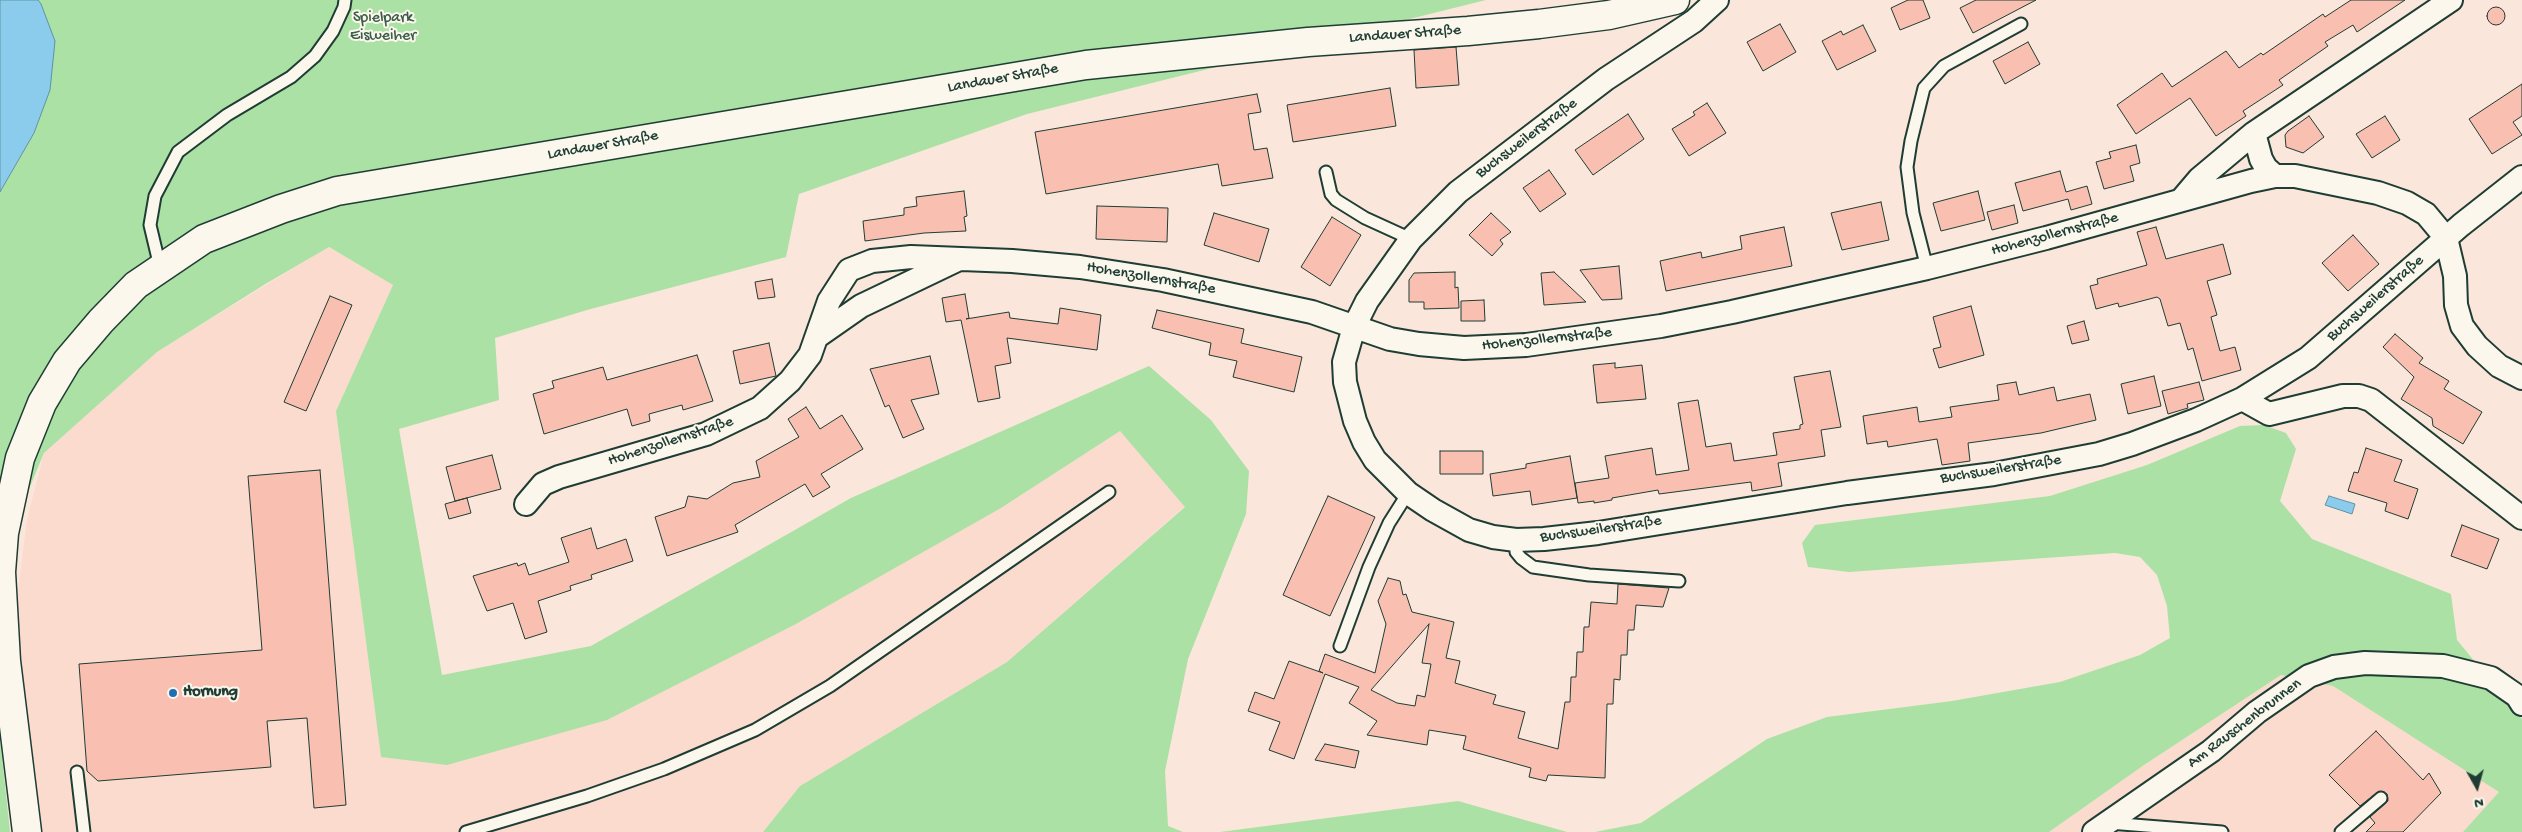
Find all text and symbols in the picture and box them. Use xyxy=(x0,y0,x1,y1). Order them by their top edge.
park label: Spielpark Eisweiher xyxy=(350,9,416,47)
street label: Landauer Straße xyxy=(1348,22,1462,48)
street label: Landauer Straße xyxy=(946,60,1060,98)
street label: Buchsweilerstraße xyxy=(1472,95,1582,183)
street label: Landauer Straße xyxy=(546,127,660,165)
street label: Hohenzollernstraße xyxy=(1989,209,2121,261)
street label: Buchsweilerstraße xyxy=(2324,252,2428,346)
street label: Hohenzollernstraße xyxy=(1085,258,1217,300)
street label: Hohenzollernstraße xyxy=(1481,324,1613,356)
street label: Hohenzollernstraße xyxy=(606,413,736,471)
street label: Buchsweilerstraße xyxy=(1939,451,2063,489)
street label: Buchsweilerstraße xyxy=(1539,512,1663,548)
street label: Am Rauschenbrunnen xyxy=(2184,675,2306,773)
place label: Hornung xyxy=(183,683,238,703)
marker: Hornung xyxy=(167,687,179,699)
north arrow xyxy=(2452,762,2502,812)
text: N xyxy=(2473,793,2484,811)

